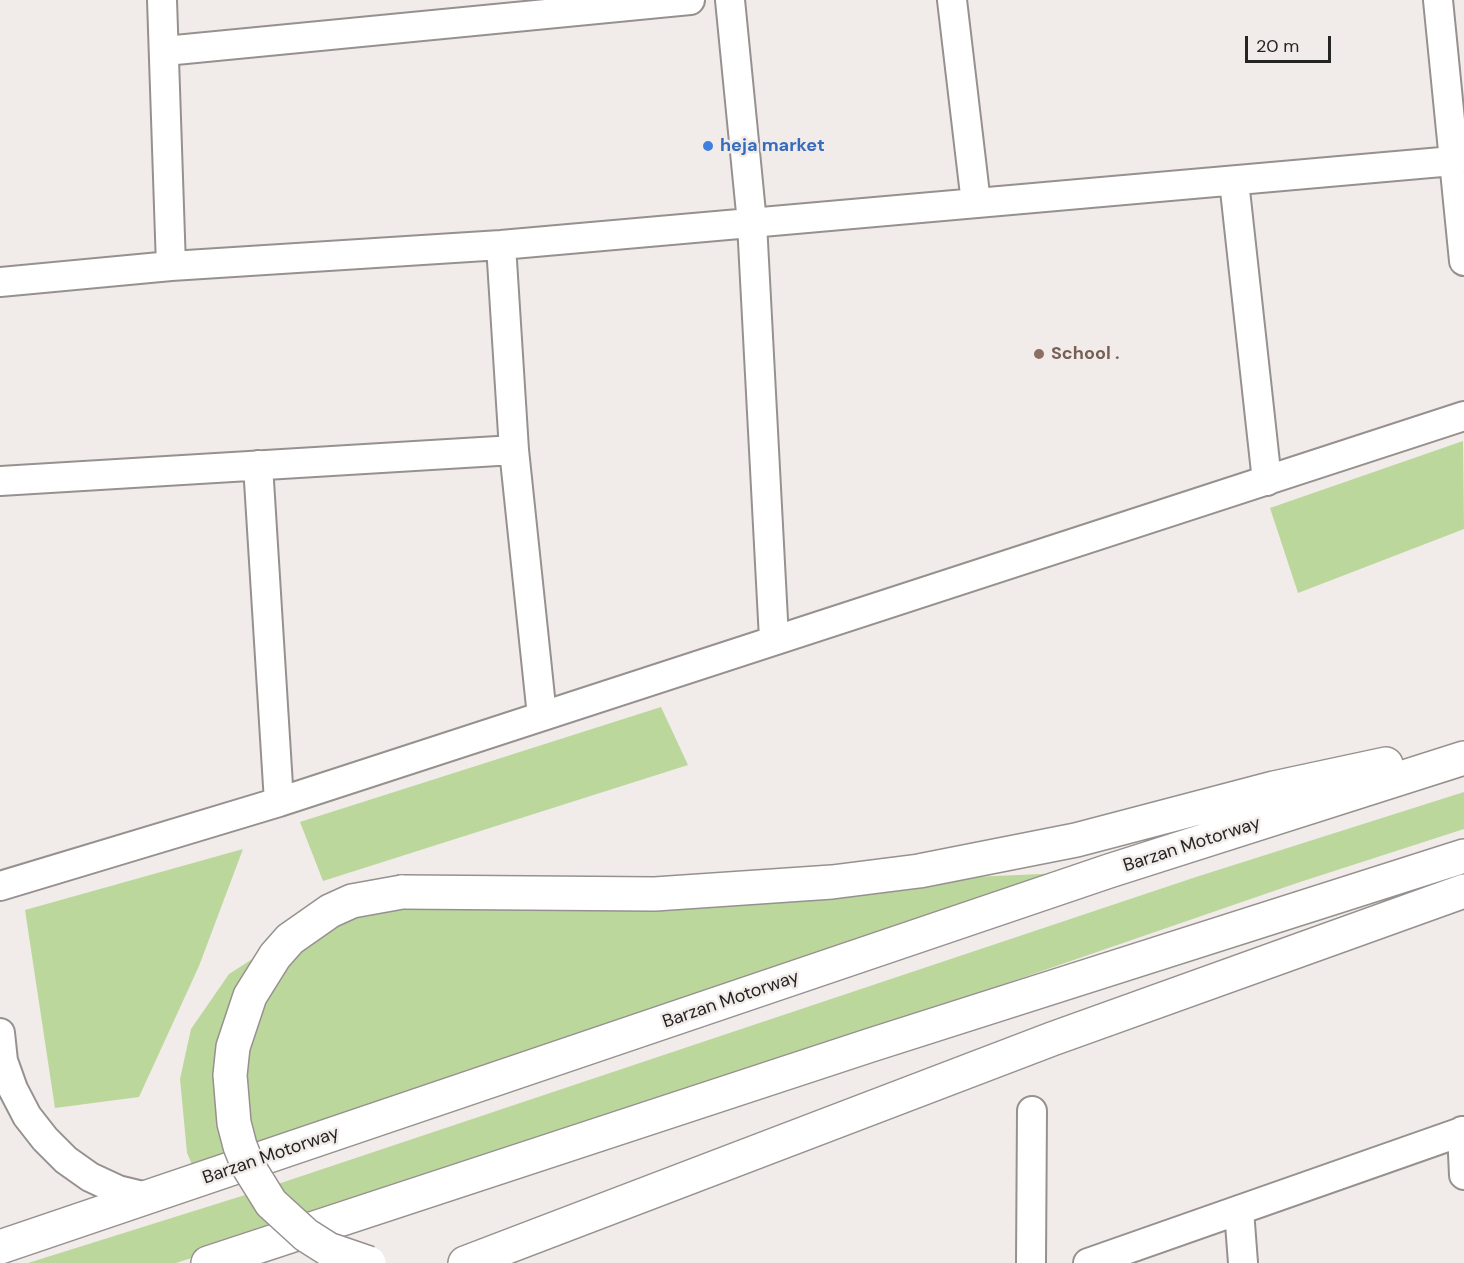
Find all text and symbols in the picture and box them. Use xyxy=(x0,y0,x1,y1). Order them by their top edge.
scale bar xyxy=(1248,24,1334,62)
text: 20 m xyxy=(1256,34,1299,58)
place label: heja market xyxy=(720,135,825,157)
marker: heja market xyxy=(701,139,715,153)
place label: School . xyxy=(1051,343,1119,365)
marker: School . xyxy=(1032,347,1046,361)
street label: Barzan Motorway xyxy=(1121,813,1263,877)
street label: Barzan Motorway xyxy=(660,967,802,1033)
street label: Barzan Motorway xyxy=(200,1123,342,1189)

